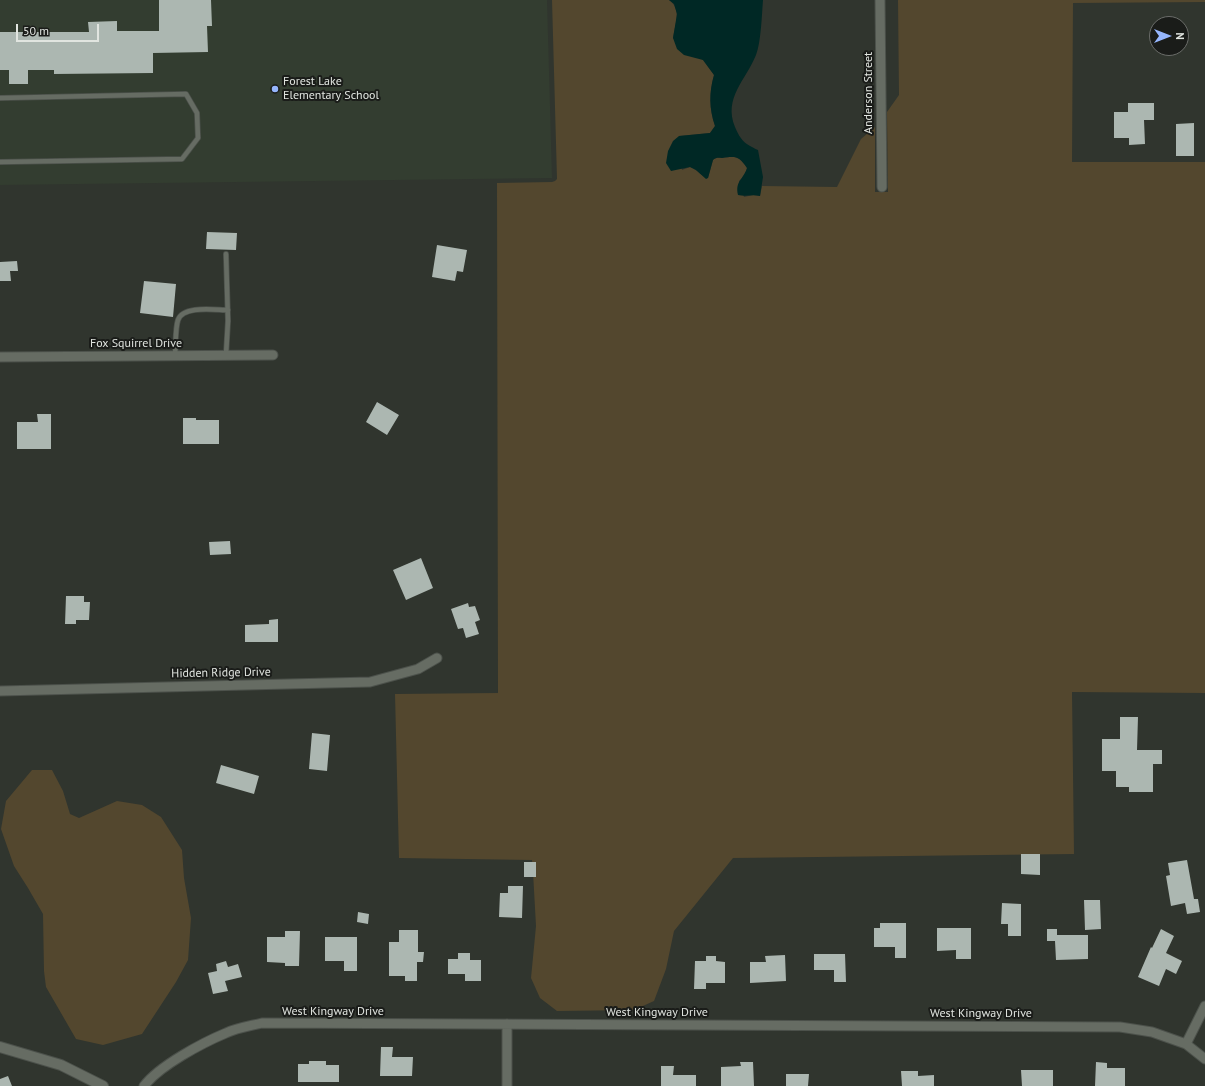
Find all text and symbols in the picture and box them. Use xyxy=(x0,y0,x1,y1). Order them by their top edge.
scale bar xyxy=(18,16,101,42)
north arrow xyxy=(1149,16,1189,56)
text: 50 m xyxy=(23,23,49,38)
text: N xyxy=(1173,32,1187,40)
street label: Anderson Street xyxy=(862,52,876,134)
place label: Forest Lake Elementary School xyxy=(283,75,379,103)
marker: Forest Lake Elementary School xyxy=(270,84,280,94)
street label: Fox Squirrel Drive xyxy=(90,337,182,351)
street label: Hidden Ridge Drive xyxy=(171,665,271,681)
street label: West Kingway Drive xyxy=(282,1005,384,1019)
street label: West Kingway Drive xyxy=(606,1006,708,1020)
street label: West Kingway Drive xyxy=(930,1007,1032,1021)

